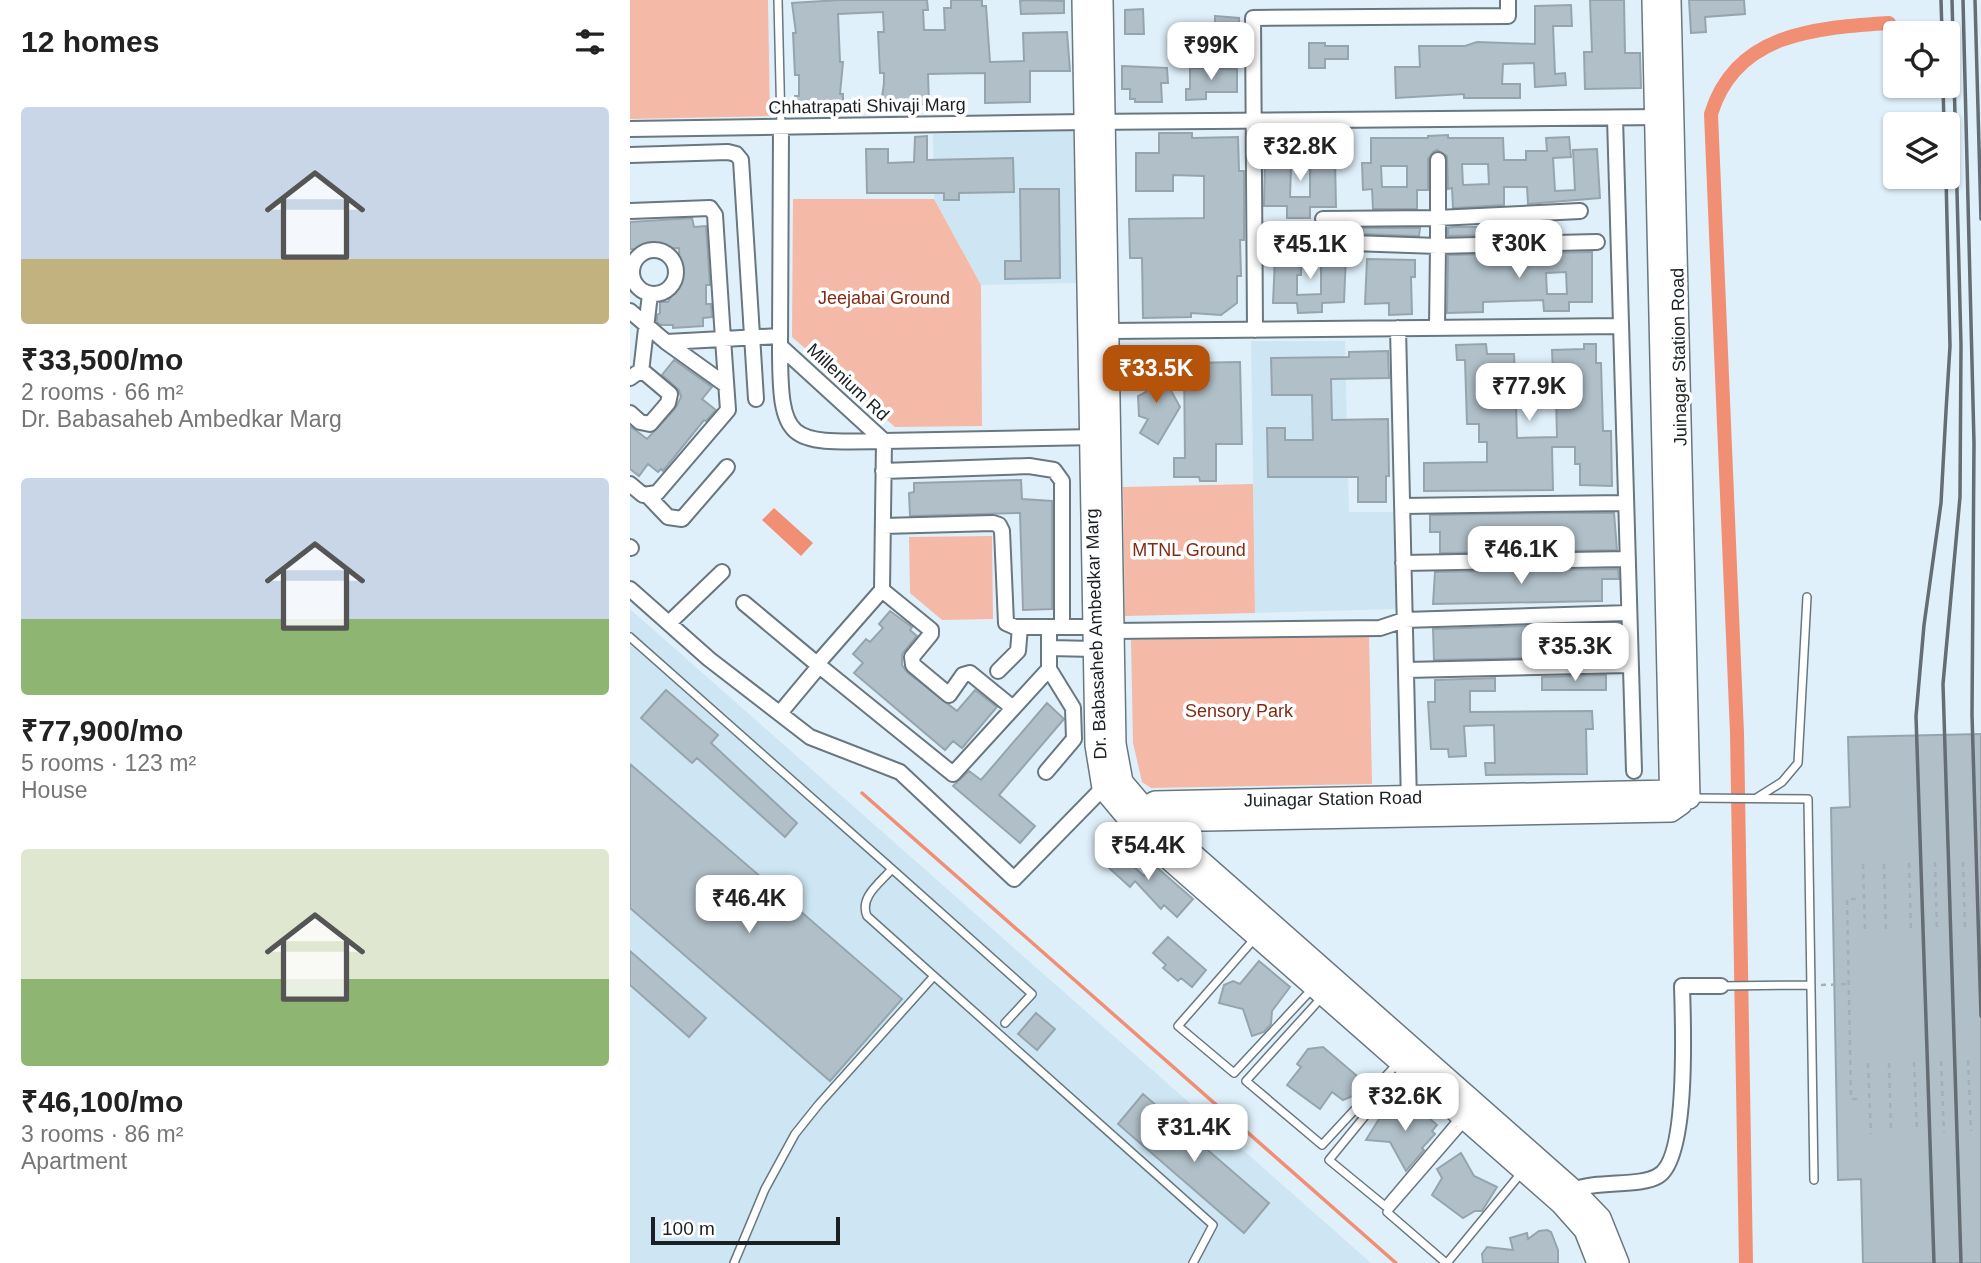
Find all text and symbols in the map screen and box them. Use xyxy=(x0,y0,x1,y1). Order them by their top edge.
map controls xyxy=(1883,21,1960,189)
button: locate xyxy=(1883,21,1960,98)
pin: ₹99K xyxy=(1170,22,1252,82)
icon: filters xyxy=(571,23,609,61)
text: 12 homes xyxy=(21,25,159,58)
text: ₹99K xyxy=(1183,32,1239,58)
street label: Chhatrapati Shivaji Marg xyxy=(768,94,966,118)
button: layers xyxy=(1883,112,1960,189)
pin: ₹32.8K xyxy=(1243,124,1357,183)
text: ₹32.8K xyxy=(1263,133,1337,159)
icon: home xyxy=(252,152,378,278)
pin: ₹30K xyxy=(1478,220,1560,280)
pin: ₹45.1K xyxy=(1253,222,1367,281)
text: ₹30K xyxy=(1491,230,1547,256)
text: ₹45.1K xyxy=(1273,231,1347,257)
street label: Juinagar Station Road xyxy=(1667,268,1691,446)
park label: Jeejabai Ground xyxy=(818,288,950,308)
street label: Millenium Rd xyxy=(803,339,893,425)
text: ₹33,500/mo xyxy=(21,343,183,376)
pin: ₹33.5K xyxy=(1099,346,1213,405)
text: ₹33.5K xyxy=(1119,355,1193,381)
pin: ₹77.9K xyxy=(1472,364,1586,423)
text: ₹77.9K xyxy=(1492,373,1566,399)
text: 2 rooms · 66 m² xyxy=(21,379,183,405)
text: Dr. Babasaheb Ambedkar Marg xyxy=(21,406,342,432)
street label: Dr. Babasaheb Ambedkar Marg xyxy=(1082,508,1110,760)
icon: home xyxy=(252,523,378,649)
pin: ₹46.1K xyxy=(1464,526,1578,586)
text: ₹46.1K xyxy=(1484,536,1558,562)
park label: MTNL Ground xyxy=(1132,540,1246,560)
pin: ₹35.3K xyxy=(1518,624,1632,683)
text: ₹35.3K xyxy=(1538,633,1612,659)
park label: Sensory Park xyxy=(1185,701,1294,721)
text: ₹77,900/mo xyxy=(21,714,183,747)
text: 5 rooms · 123 m² xyxy=(21,750,196,776)
text: House xyxy=(21,777,87,803)
street label: Juinagar Station Road xyxy=(1244,787,1422,811)
pin: ₹54.4K xyxy=(1091,822,1205,882)
text: ₹54.4K xyxy=(1111,832,1185,858)
pin: ₹46.4K xyxy=(692,876,806,935)
text: ₹46.4K xyxy=(712,885,786,911)
icon: home xyxy=(252,894,378,1020)
pin: ₹32.6K xyxy=(1348,1074,1462,1133)
text: ₹32.6K xyxy=(1368,1083,1442,1109)
text: ₹46,100/mo xyxy=(21,1085,183,1118)
pin: ₹31.4K xyxy=(1137,1104,1251,1164)
text: ₹31.4K xyxy=(1157,1114,1231,1140)
text: 3 rooms · 86 m² xyxy=(21,1121,183,1147)
text: Apartment xyxy=(21,1148,127,1174)
scale bar xyxy=(651,1214,840,1246)
text: 100 m xyxy=(662,1218,715,1239)

